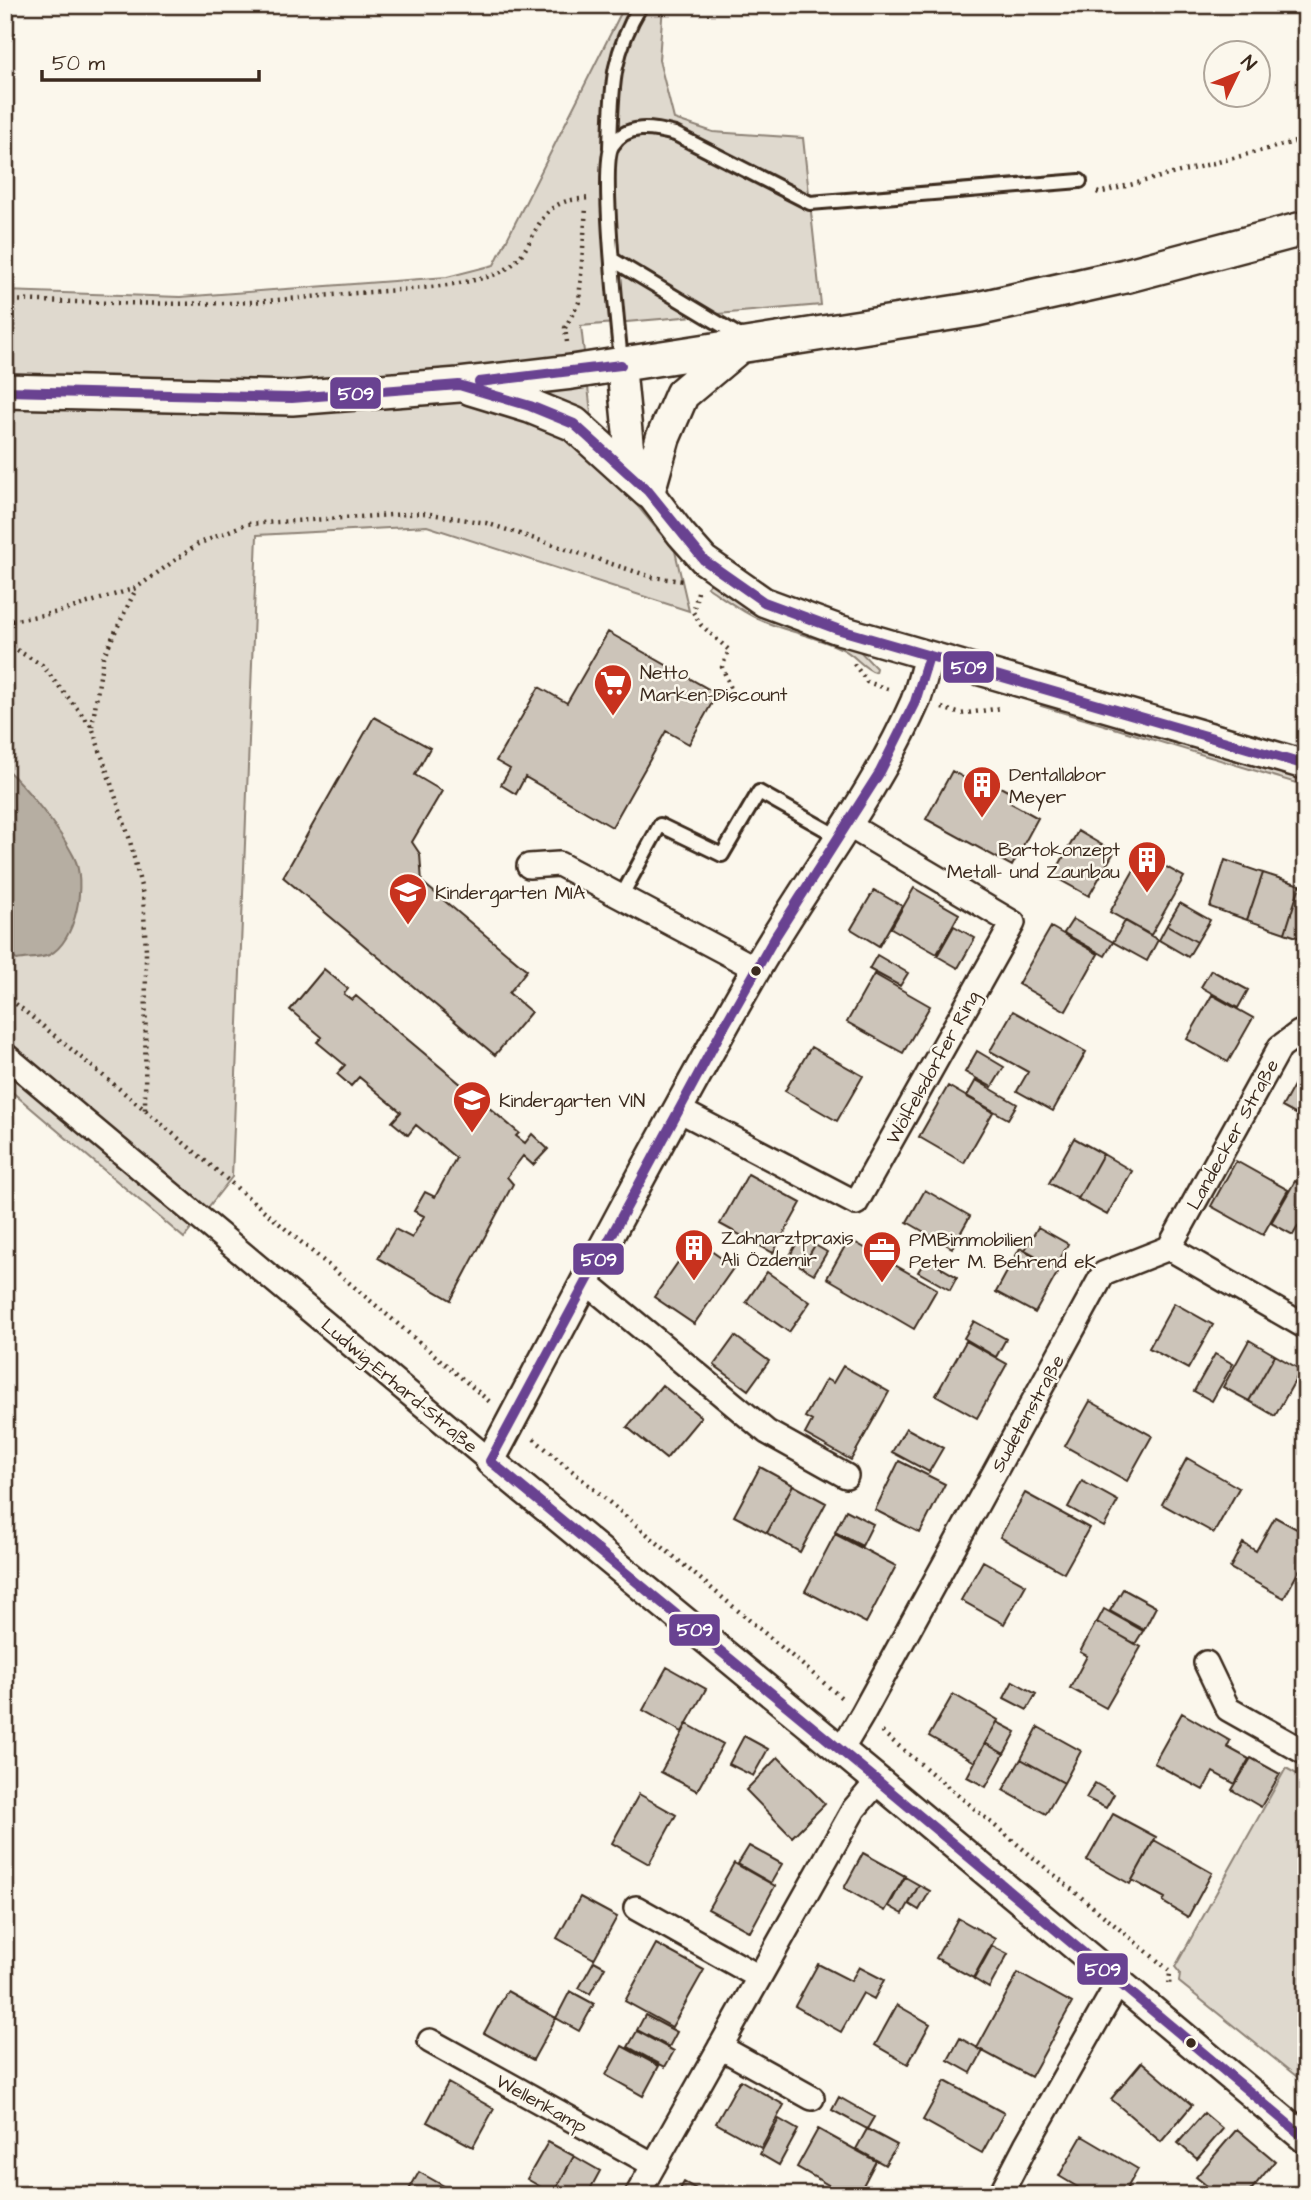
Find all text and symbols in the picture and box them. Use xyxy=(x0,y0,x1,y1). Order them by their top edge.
scale bar xyxy=(42,38,259,82)
north arrow xyxy=(1202,38,1272,108)
text: 50 m xyxy=(52,49,106,78)
text: N xyxy=(1234,50,1262,77)
line badge: 509 xyxy=(329,376,382,410)
text: 509 xyxy=(338,381,374,408)
line badge: 509 xyxy=(942,650,995,684)
text: 509 xyxy=(951,655,987,682)
place label: Netto Marken-Discount xyxy=(640,660,788,709)
supermarket icon: Netto Marken-Discount xyxy=(592,662,634,717)
place label: Dentallabor Meyer xyxy=(1009,762,1106,812)
building icon: Dentallabor Meyer xyxy=(961,764,1003,819)
place label: Bartokonzept Metall- und Zaunbau xyxy=(947,837,1120,886)
building icon: Bartokonzept Metall- und Zaunbau xyxy=(1126,839,1168,894)
school or university icon: Kindergarten MIA xyxy=(387,871,429,926)
place label: Kindergarten MIA xyxy=(435,880,585,908)
unlabelled marker xyxy=(749,964,763,978)
street label: Wölfelsdorfer Ring xyxy=(880,986,988,1150)
street label: Landecker Straße xyxy=(1181,1055,1286,1215)
school or university icon: Kindergarten VIN xyxy=(451,1079,493,1134)
place label: Kindergarten VIN xyxy=(499,1088,645,1116)
place label: Zahnarztpraxis Ali Özdemir xyxy=(721,1225,854,1274)
building icon: Zahnarztpraxis Ali Özdemir xyxy=(673,1227,715,1282)
place label: PMBimmobilien Peter M. Behrend eK xyxy=(909,1227,1097,1276)
office icon: PMBimmobilien Peter M. Behrend eK xyxy=(861,1229,903,1284)
line badge: 509 xyxy=(572,1242,625,1276)
text: 509 xyxy=(581,1247,617,1274)
street label: Ludwig-Erhard-Straße xyxy=(314,1312,483,1461)
street label: Sudetenstraße xyxy=(985,1350,1072,1477)
line badge: 509 xyxy=(668,1613,721,1647)
text: 509 xyxy=(677,1617,713,1644)
line badge: 509 xyxy=(1076,1952,1129,1986)
text: 509 xyxy=(1085,1957,1121,1984)
unlabelled marker xyxy=(1184,2036,1198,2050)
street label: Wellenkamp xyxy=(491,2068,592,2141)

